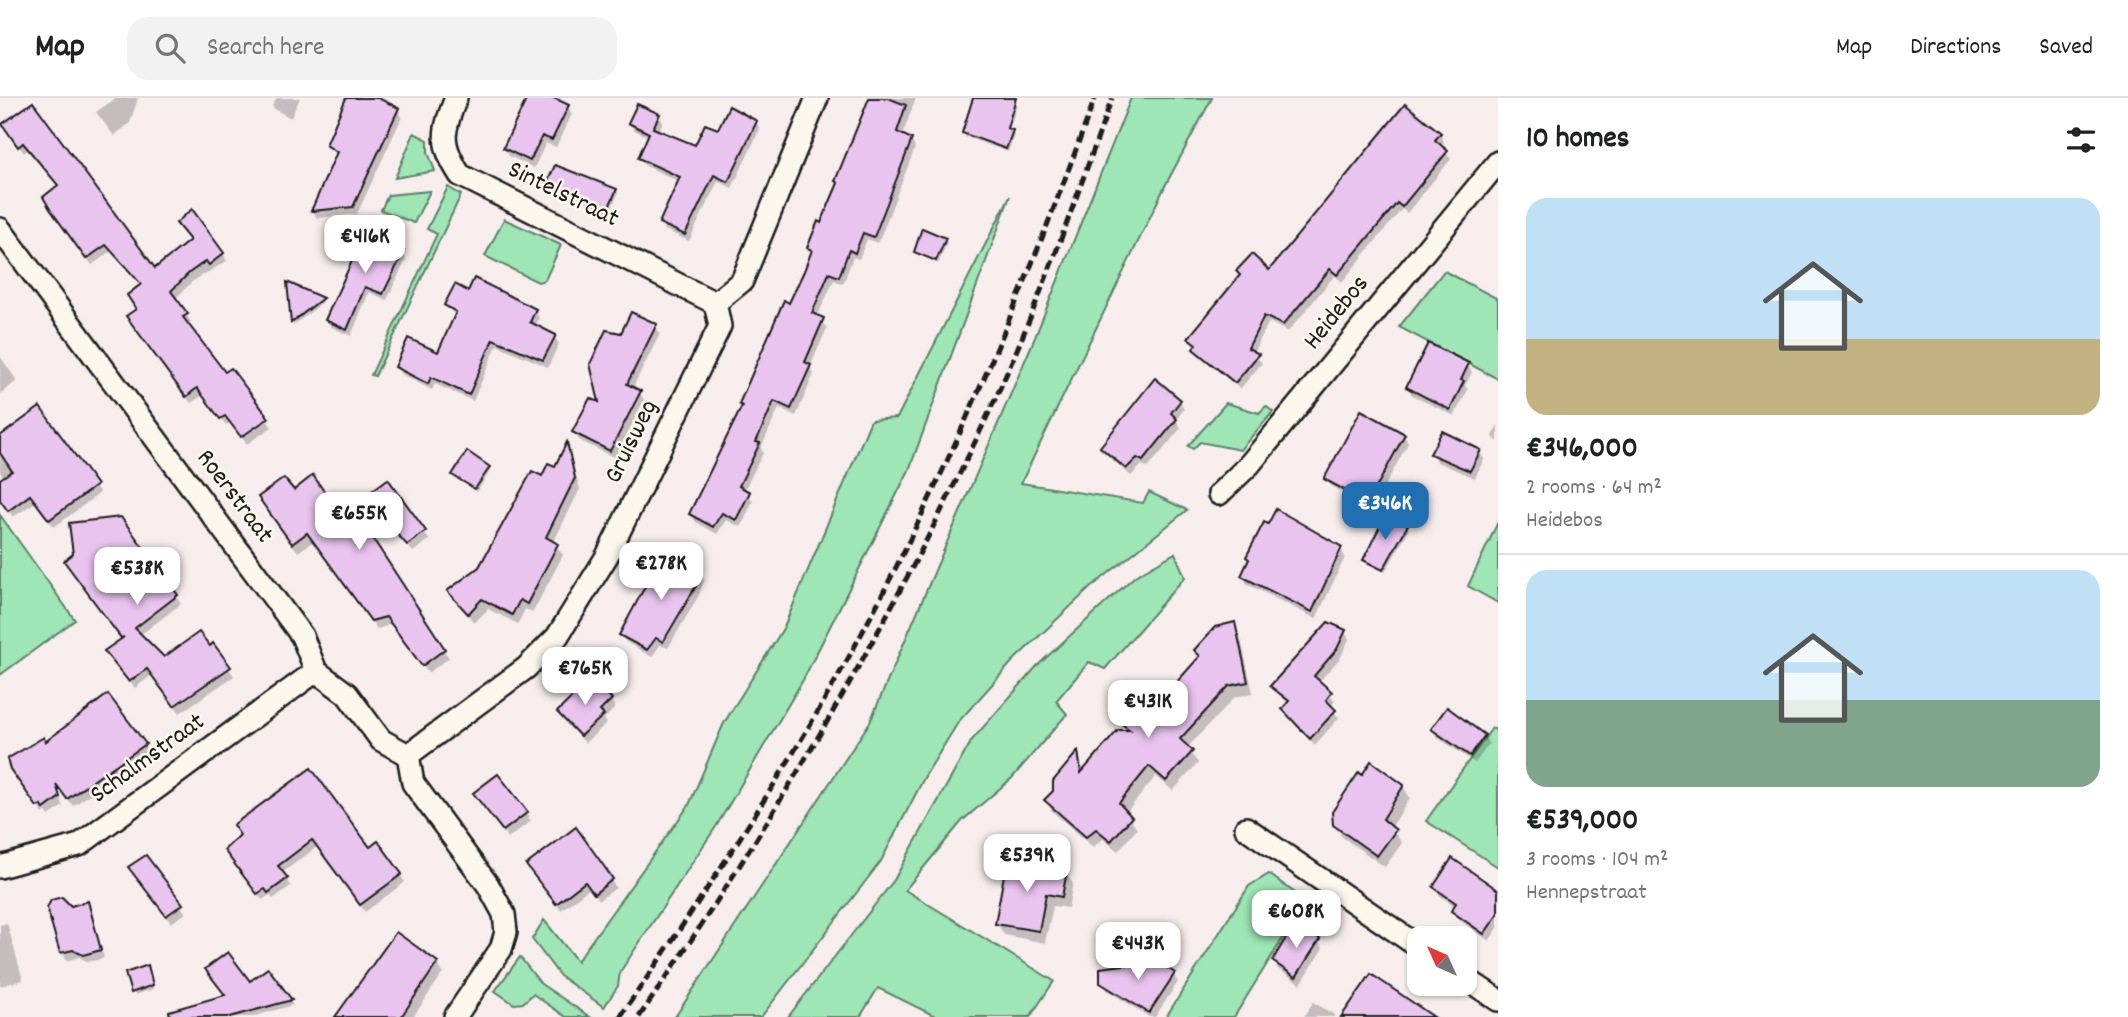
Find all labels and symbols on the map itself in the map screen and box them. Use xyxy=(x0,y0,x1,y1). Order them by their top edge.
street label: Sintelstraat xyxy=(501,152,625,238)
pin: €416K xyxy=(316,216,414,275)
street label: Heidebos xyxy=(1295,268,1379,358)
street label: Gruisweg xyxy=(596,394,668,490)
street label: Roerstraat xyxy=(186,442,282,552)
pin: €346K xyxy=(1336,482,1434,542)
pin: €655K xyxy=(310,492,408,552)
pin: €278K xyxy=(612,542,710,602)
pin: €538K xyxy=(88,547,186,607)
pin: €765K xyxy=(536,648,634,707)
pin: €431K xyxy=(1099,680,1197,740)
street label: Schalmstraat xyxy=(83,704,213,813)
pin: €539K xyxy=(978,834,1076,894)
pin: €608K xyxy=(1247,890,1345,950)
pin: €443K xyxy=(1089,922,1187,982)
north arrow xyxy=(1407,926,1477,996)

